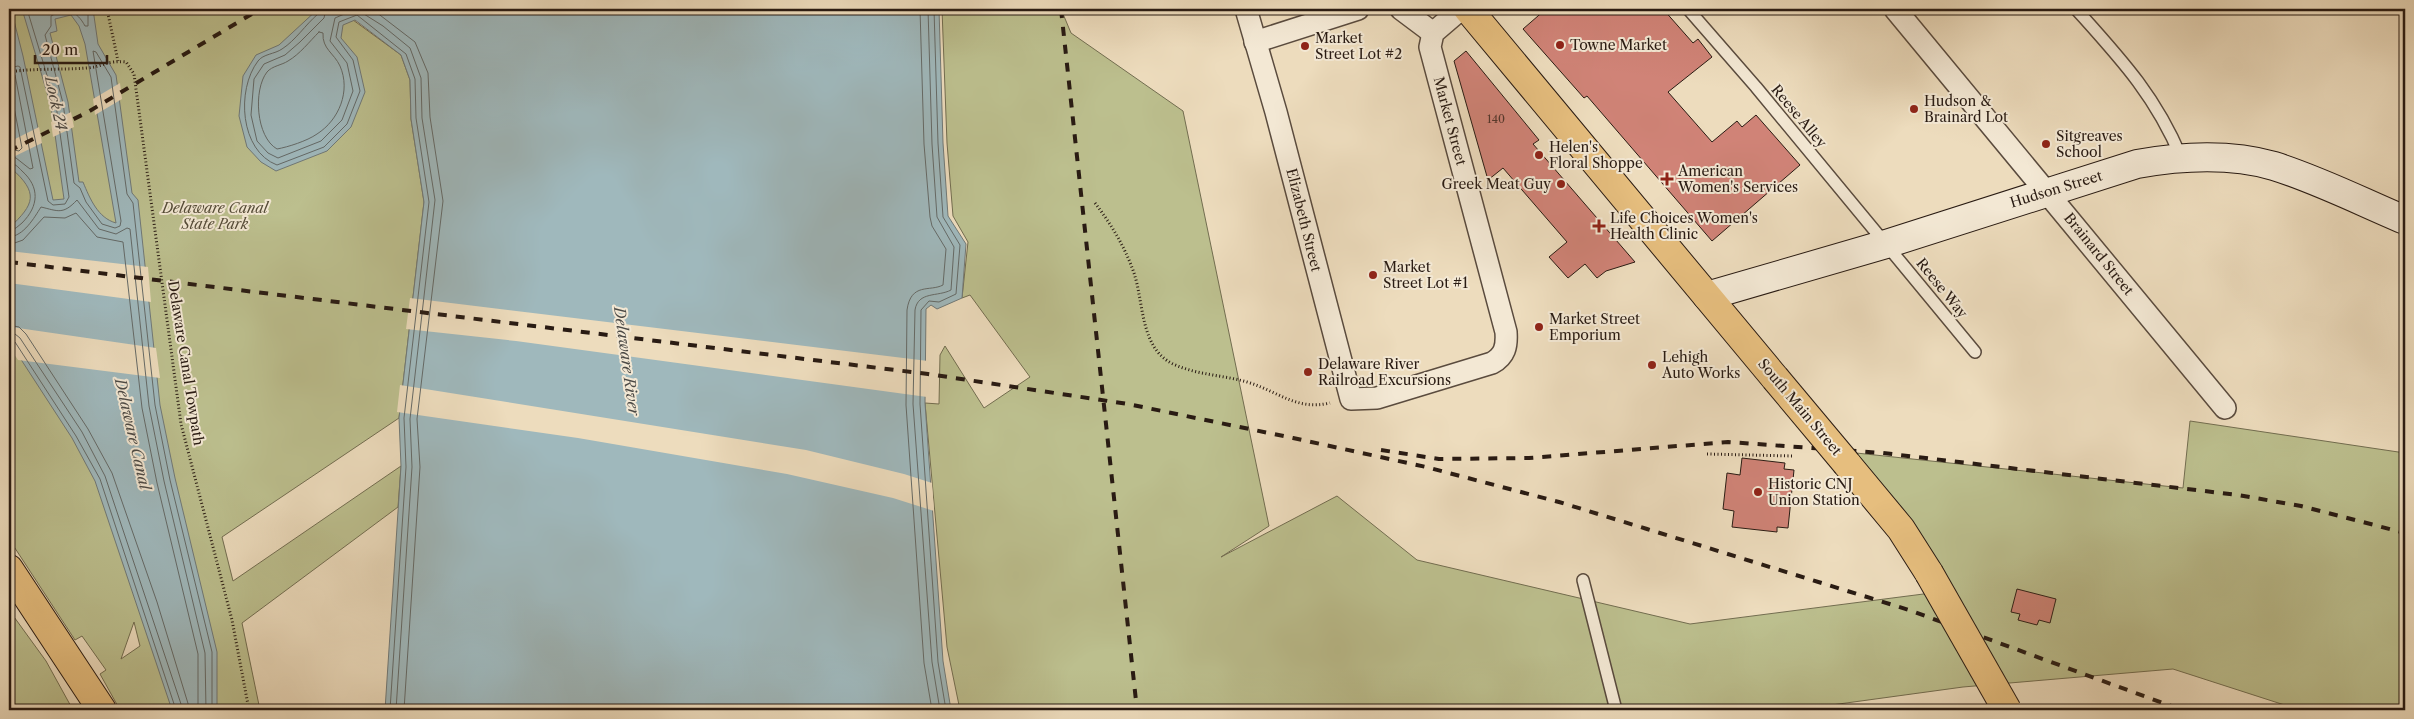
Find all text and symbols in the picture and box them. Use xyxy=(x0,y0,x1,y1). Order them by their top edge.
place label: Market Street Lot #2 xyxy=(1315,29,1402,63)
scale bar xyxy=(35,32,108,64)
place label: Towne Market xyxy=(1570,36,1667,54)
marker: Towne Market xyxy=(1554,39,1566,51)
text: 20 m xyxy=(42,40,78,59)
marker: Market Street Lot #2 xyxy=(1299,40,1311,52)
water label: Lock 24 xyxy=(41,73,71,133)
street label: Market Street xyxy=(1430,75,1470,167)
street label: Reese Alley xyxy=(1767,81,1831,151)
place label: Hudson & Brainard Lot xyxy=(1924,92,2008,126)
marker: Hudson & Brainard Lot xyxy=(1908,103,1920,115)
house number: 140 xyxy=(1487,112,1505,126)
place label: Sitgreaves School xyxy=(2056,127,2123,161)
place label: Helen's Floral Shoppe xyxy=(1549,138,1643,172)
marker: Sitgreaves School xyxy=(2040,138,2052,150)
marker: Helen's Floral Shoppe xyxy=(1533,149,1545,161)
place label: American Women's Services xyxy=(1677,162,1798,196)
street label: Elizabeth Street xyxy=(1282,166,1326,274)
street label: Hudson Street xyxy=(2008,166,2104,212)
marker: American Women's Services xyxy=(1660,172,1674,186)
place label: Greek Meat Guy xyxy=(1442,175,1551,193)
marker: Greek Meat Guy xyxy=(1555,178,1567,190)
park label: Delaware Canal State Park xyxy=(161,199,270,233)
place label: Life Choices Women's Health Clinic xyxy=(1610,209,1758,243)
street label: Brainard Street xyxy=(2060,209,2138,299)
marker: Life Choices Women's Health Clinic xyxy=(1592,219,1606,233)
street label: Reese Way xyxy=(1912,254,1972,322)
place label: Market Street Lot #1 xyxy=(1383,258,1468,292)
marker: Market Street Lot #1 xyxy=(1367,269,1379,281)
street label: Delaware Canal Towpath xyxy=(164,279,208,447)
water label: Delaware River xyxy=(610,304,644,418)
place label: Market Street Emporium xyxy=(1549,310,1640,344)
marker: Market Street Emporium xyxy=(1533,321,1545,333)
place label: Lehigh Auto Works xyxy=(1661,348,1740,382)
place label: Delaware River Railroad Excursions xyxy=(1318,355,1451,389)
street label: South Main Street xyxy=(1754,355,1846,459)
marker: Lehigh Auto Works xyxy=(1646,359,1658,371)
marker: Delaware River Railroad Excursions xyxy=(1302,366,1314,378)
water label: Delaware Canal xyxy=(111,375,156,494)
place label: Historic CNJ Union Station xyxy=(1768,475,1860,509)
marker: Historic CNJ Union Station xyxy=(1752,486,1764,498)

